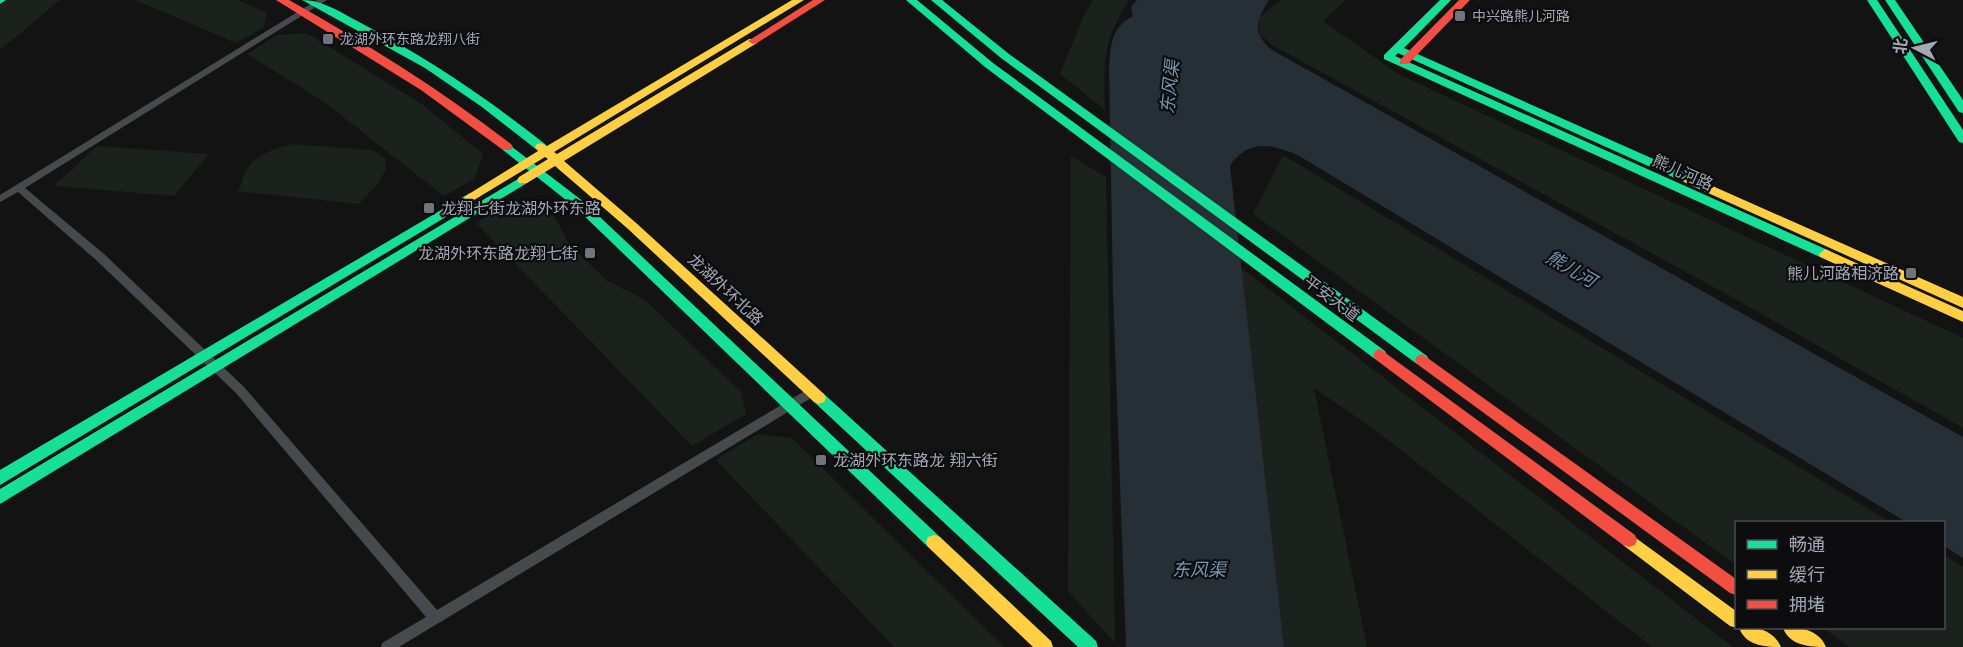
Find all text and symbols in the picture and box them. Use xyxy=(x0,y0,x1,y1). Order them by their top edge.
place label: 中兴路熊儿河路 xyxy=(1472,6,1570,26)
marker: 中兴路熊儿河路 xyxy=(1453,9,1467,23)
north arrow xyxy=(1885,18,1945,78)
place label: 龙湖外环东路龙翔八街 xyxy=(340,29,480,49)
marker: 龙湖外环东路龙翔八街 xyxy=(321,32,335,46)
text: 北 xyxy=(1888,37,1913,56)
water label: 东风渠 xyxy=(1154,56,1186,115)
street label: 熊儿河路 xyxy=(1649,149,1717,196)
place label: 龙翔七街龙湖外环东路 xyxy=(441,197,601,220)
marker: 龙翔七街龙湖外环东路 xyxy=(422,201,436,215)
place label: 龙湖外环东路龙翔七街 xyxy=(418,242,578,265)
water label: 熊儿河 xyxy=(1541,244,1603,295)
marker: 龙湖外环东路龙翔七街 xyxy=(583,246,597,260)
street label: 龙湖外环北路 xyxy=(683,248,769,331)
place label: 熊儿河路相济路 xyxy=(1787,262,1899,285)
marker: 熊儿河路相济路 xyxy=(1904,266,1918,280)
street label: 平安大道 xyxy=(1299,270,1364,327)
place label: 龙湖外环东路龙 翔六街 xyxy=(833,449,998,472)
marker: 龙湖外环东路龙 翔六街 xyxy=(814,453,828,467)
legend xyxy=(1735,521,1945,629)
text: 畅通 xyxy=(1789,532,1825,558)
water label: 东风渠 xyxy=(1172,557,1229,583)
text: 缓行 xyxy=(1789,562,1825,588)
text: 拥堵 xyxy=(1789,592,1825,618)

